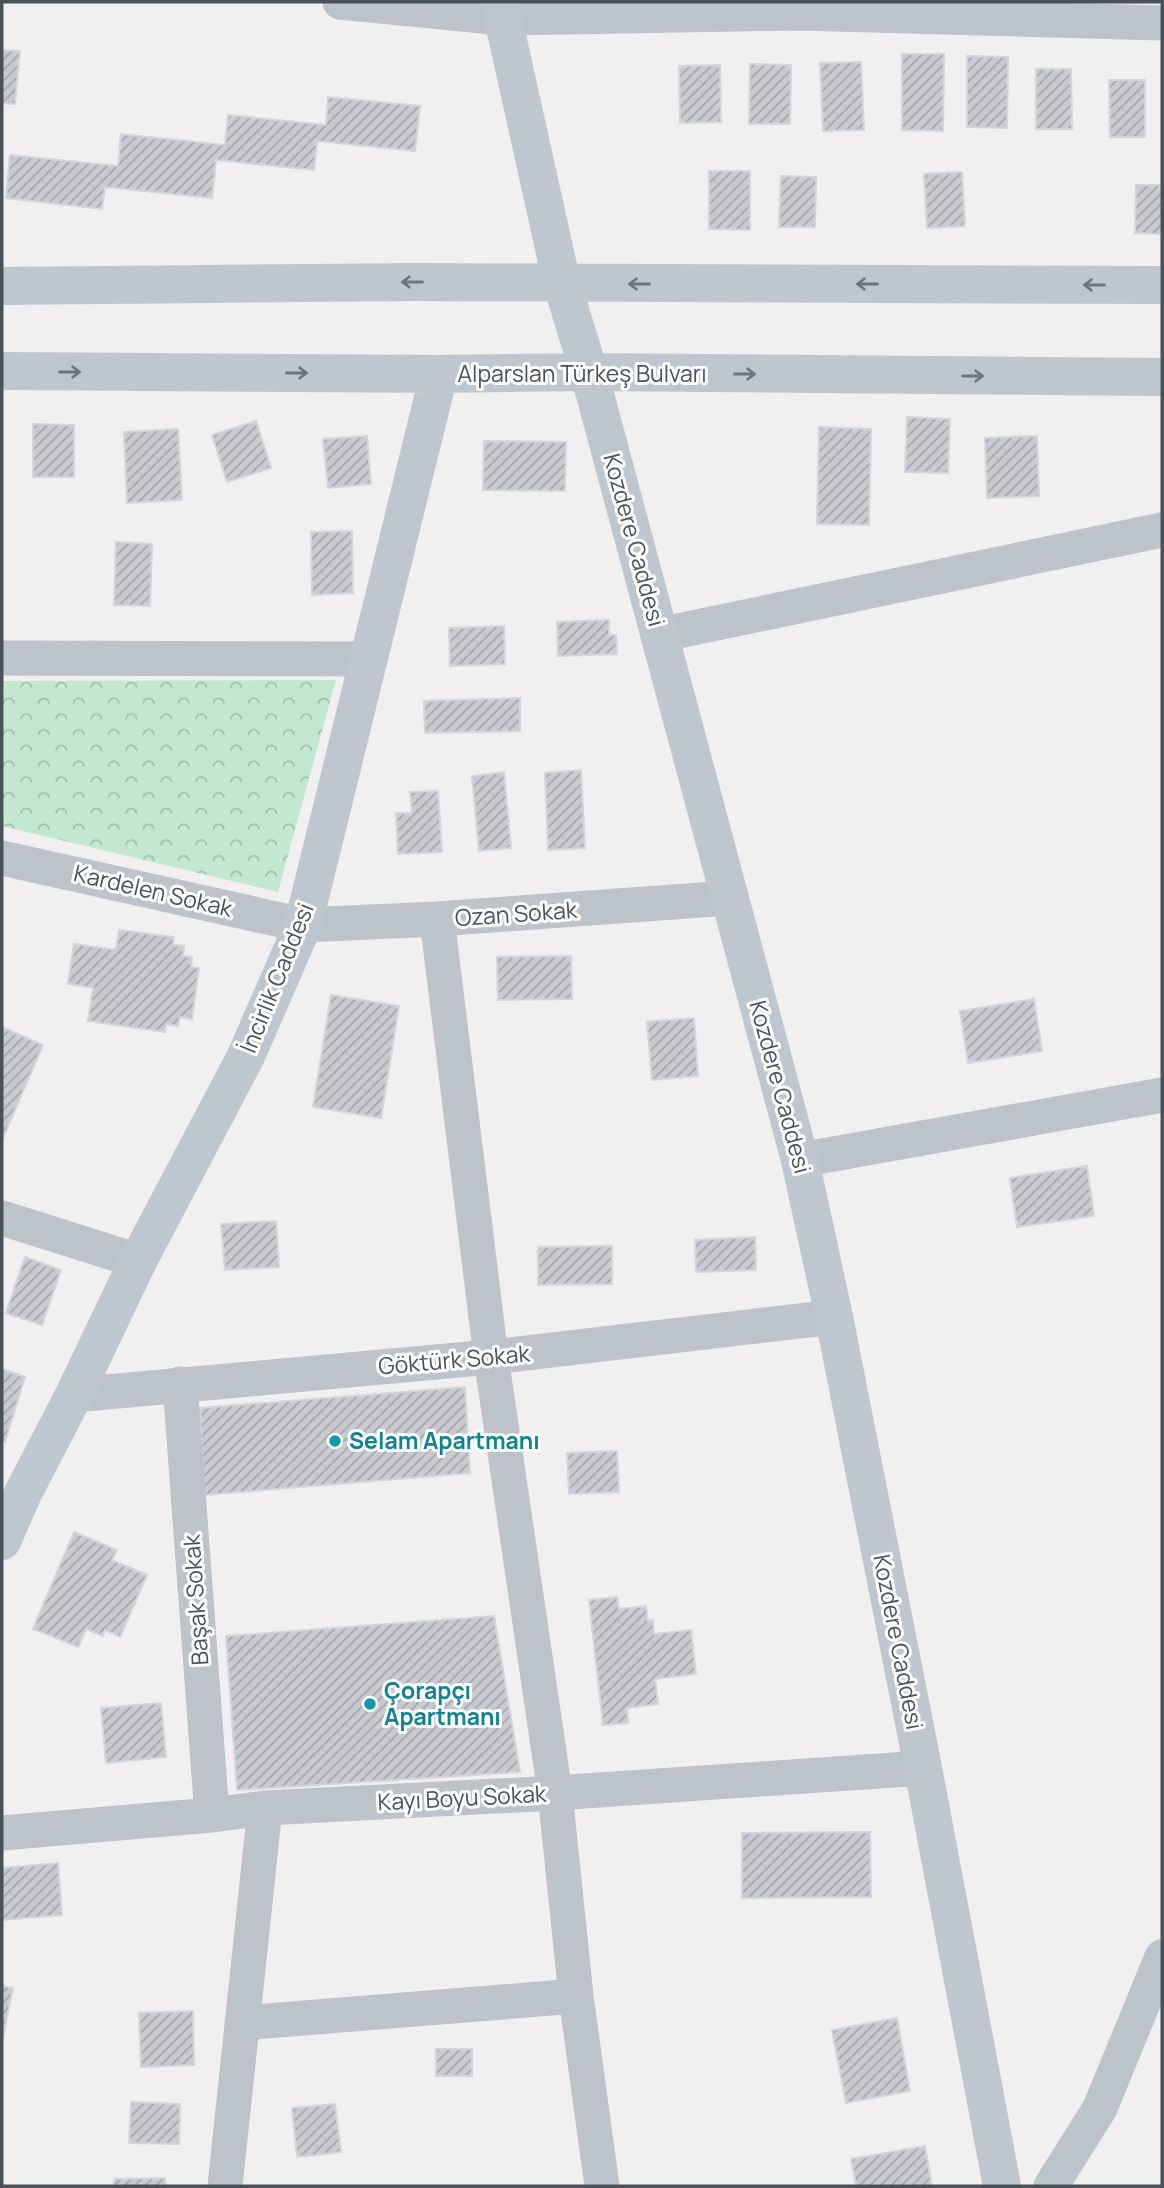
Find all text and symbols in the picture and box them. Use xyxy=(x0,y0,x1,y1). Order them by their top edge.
one-way arrow xyxy=(400,275,423,289)
one-way arrow xyxy=(628,277,651,291)
one-way arrow xyxy=(855,277,878,291)
one-way arrow xyxy=(1083,278,1106,292)
street label: Alparslan Türkeş Bulvarı xyxy=(457,357,707,389)
one-way arrow xyxy=(58,365,81,379)
one-way arrow xyxy=(286,366,309,380)
one-way arrow xyxy=(734,367,757,381)
one-way arrow xyxy=(961,369,984,382)
street label: Kozdere Caddesi xyxy=(597,450,673,630)
street label: Kardelen Sokak xyxy=(71,856,236,924)
street label: Ozan Sokak xyxy=(454,893,579,933)
street label: İncirlik Caddesi xyxy=(231,898,321,1057)
street label: Kozdere Caddesi xyxy=(743,997,819,1177)
street label: Göktürk Sokak xyxy=(377,1336,531,1382)
place label: Selam Apartmanı xyxy=(349,1424,540,1456)
marker: Selam Apartmanı xyxy=(327,1433,343,1449)
street label: Başak Sokak xyxy=(174,1533,216,1667)
street label: Kozdere Caddesi xyxy=(866,1552,932,1732)
place label: Çorapçı Apartmanı xyxy=(384,1674,501,1732)
marker: Çorapçı Apartmanı xyxy=(362,1696,378,1712)
street label: Kayı Boyu Sokak xyxy=(377,1777,548,1817)

